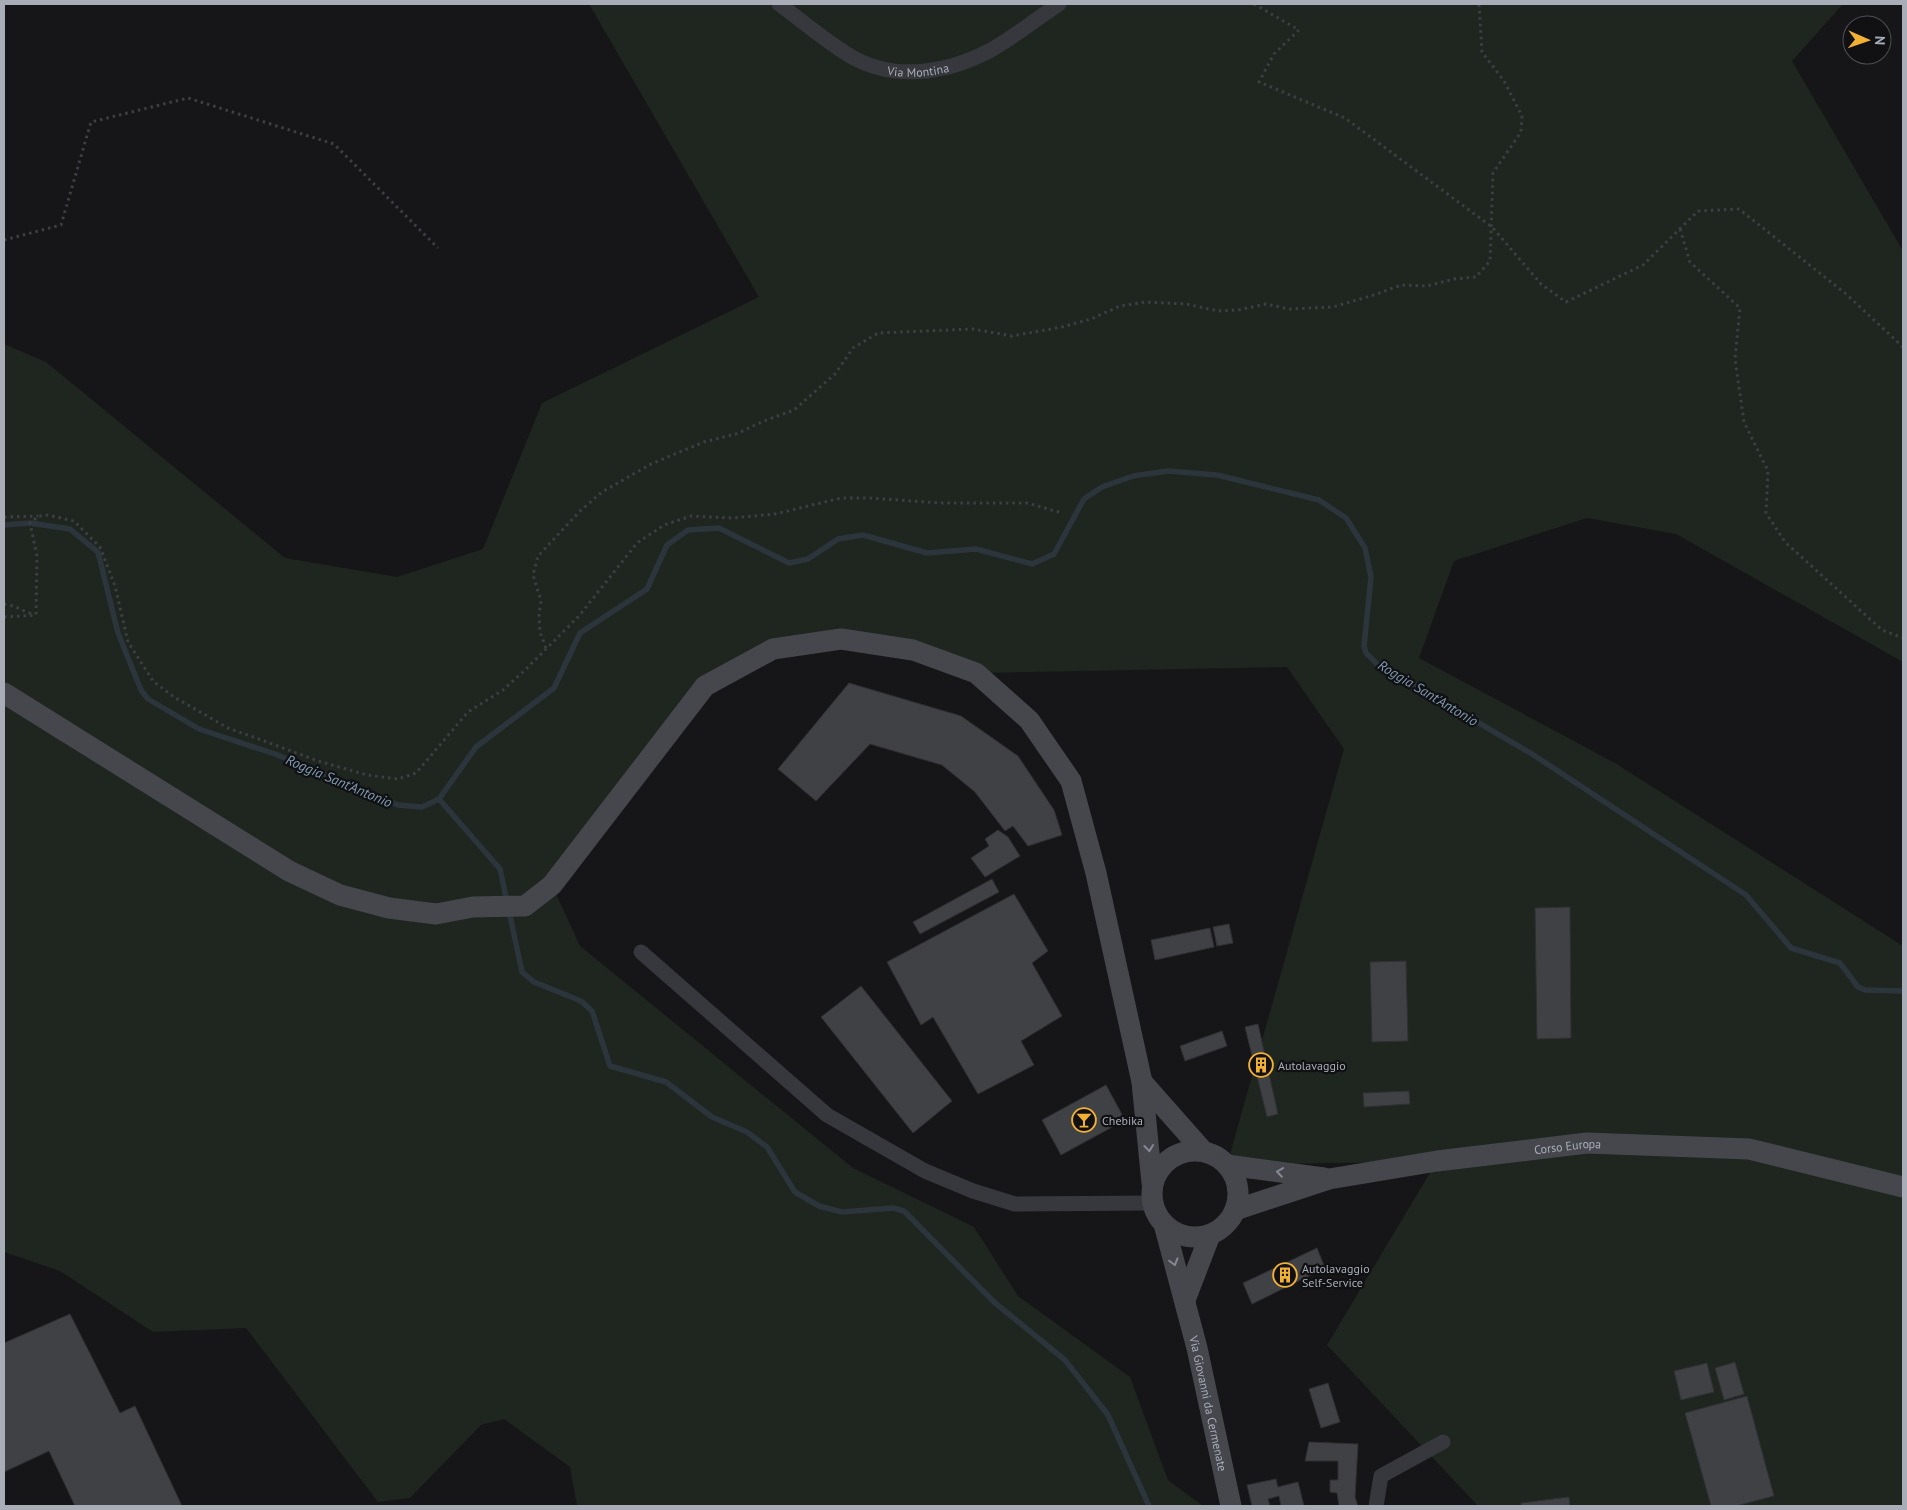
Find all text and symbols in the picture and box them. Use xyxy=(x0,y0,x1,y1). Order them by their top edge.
north arrow xyxy=(1842,15,1892,65)
text: N xyxy=(1871,36,1889,45)
street label: Via Montina xyxy=(885,59,950,79)
water label: Roggia Sant'Antonio xyxy=(1375,656,1481,730)
water label: Roggia Sant'Antonio xyxy=(283,750,395,812)
building icon: Autolavaggio xyxy=(1248,1052,1274,1078)
place label: Autolavaggio xyxy=(1278,1058,1346,1073)
bar icon: Chebika xyxy=(1071,1107,1097,1133)
place label: Chebika xyxy=(1102,1113,1143,1128)
street label: Corso Europa xyxy=(1533,1135,1602,1157)
one-way arrow xyxy=(1143,1144,1154,1152)
one-way arrow xyxy=(1276,1167,1284,1178)
one-way arrow xyxy=(1169,1258,1179,1266)
place label: Autolavaggio Self-Service xyxy=(1302,1261,1370,1290)
building icon: Autolavaggio Self-Service xyxy=(1272,1262,1298,1288)
street label: Via Giovanni da Cermenate xyxy=(1186,1333,1231,1473)

